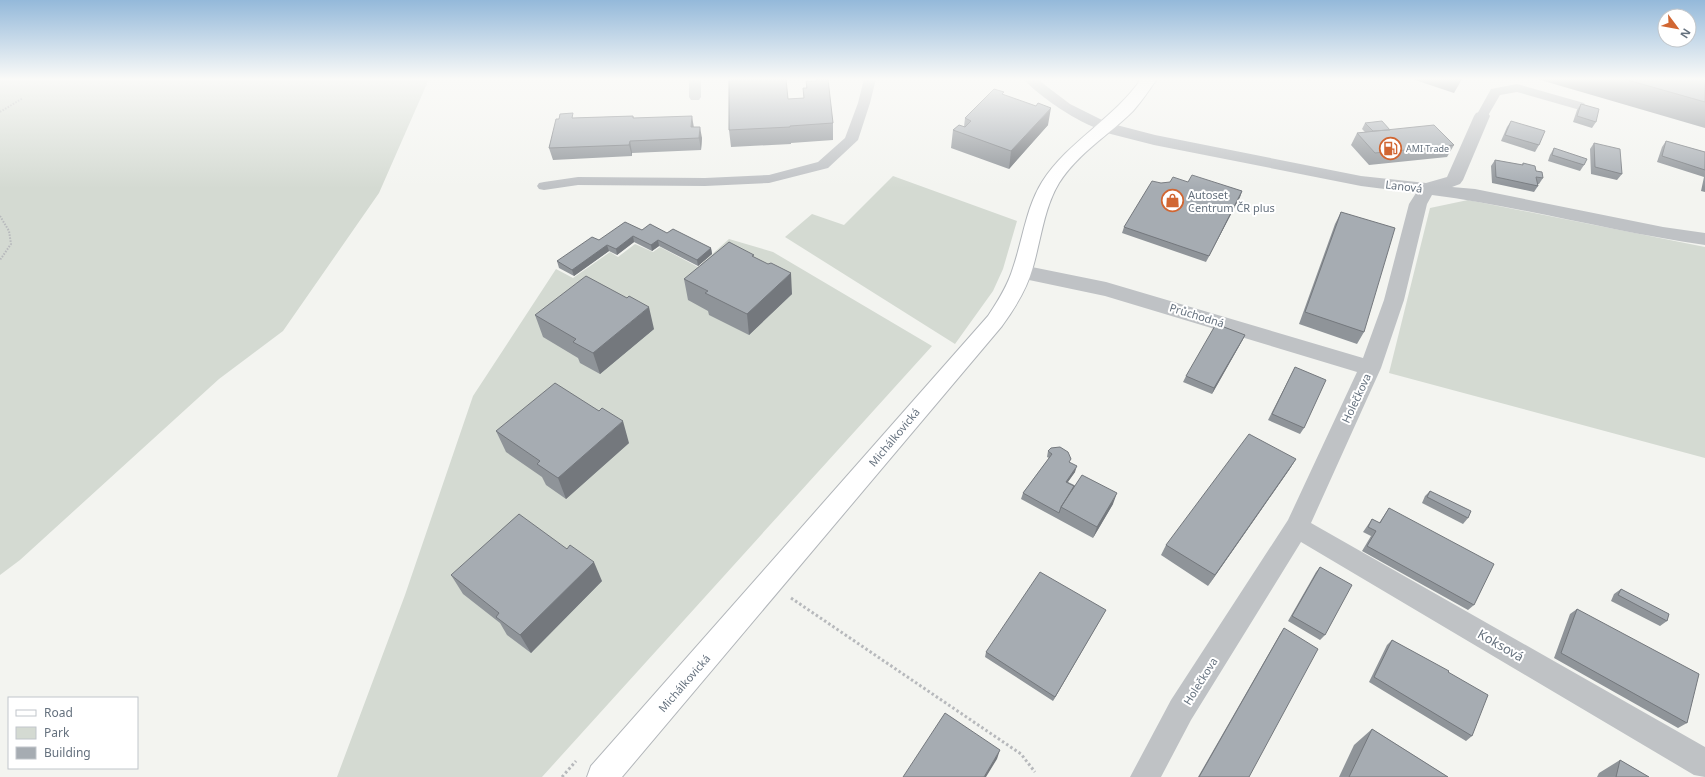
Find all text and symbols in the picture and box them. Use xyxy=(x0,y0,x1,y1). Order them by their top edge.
north arrow xyxy=(1657,8,1697,48)
text: N xyxy=(1677,26,1695,41)
fuel station icon: AMI Trade xyxy=(1378,135,1404,161)
place label: AMI Trade xyxy=(1406,142,1449,155)
street label: Lanová xyxy=(1385,176,1423,196)
shop icon: Autoset Centrum ČR plus xyxy=(1159,187,1185,213)
place label: Autoset Centrum ČR plus xyxy=(1188,187,1275,215)
street label: Průchodná xyxy=(1168,300,1226,330)
street label: Holečkova xyxy=(1338,371,1374,425)
street label: Michálkovická xyxy=(865,405,923,469)
street label: Koksová xyxy=(1475,625,1527,665)
street label: Michálkovická xyxy=(655,651,713,715)
street label: Holečkova xyxy=(1180,654,1220,708)
legend xyxy=(8,697,138,769)
text: Road xyxy=(44,704,73,721)
text: Park xyxy=(44,724,70,741)
text: Building xyxy=(44,744,91,761)

